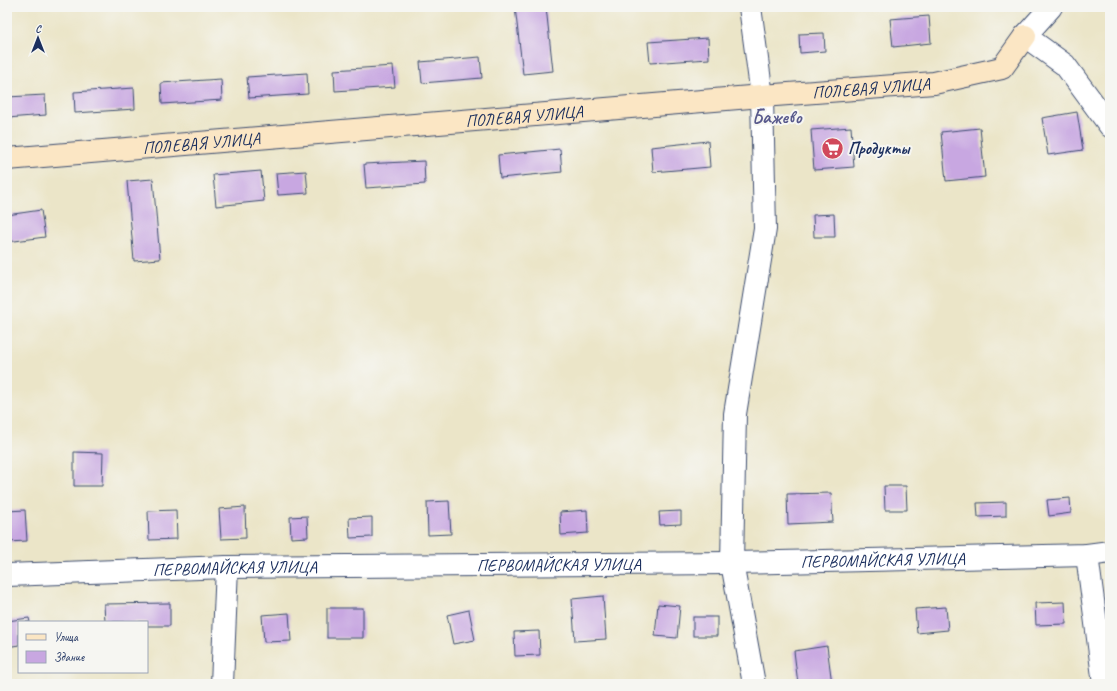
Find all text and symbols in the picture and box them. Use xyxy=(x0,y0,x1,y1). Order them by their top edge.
north arrow xyxy=(18,18,58,58)
text: С xyxy=(35,21,42,35)
street label: ПОЛЕВАЯ УЛИЦА xyxy=(812,73,932,103)
street label: ПОЛЕВАЯ УЛИЦА xyxy=(465,101,585,132)
district label: Бажево xyxy=(752,105,803,129)
street label: ПОЛЕВАЯ УЛИЦА xyxy=(142,128,262,159)
supermarket icon: Продукты xyxy=(819,135,845,161)
place label: Продукты xyxy=(848,138,911,159)
street label: ПЕРВОМАЙСКАЯ УЛИЦА xyxy=(801,548,966,572)
street label: ПЕРВОМАЙСКАЯ УЛИЦА xyxy=(477,554,641,576)
street label: ПЕРВОМАЙСКАЯ УЛИЦА xyxy=(152,556,317,581)
legend xyxy=(18,621,148,673)
text: Улица xyxy=(54,629,79,645)
text: Здание xyxy=(54,649,85,665)

